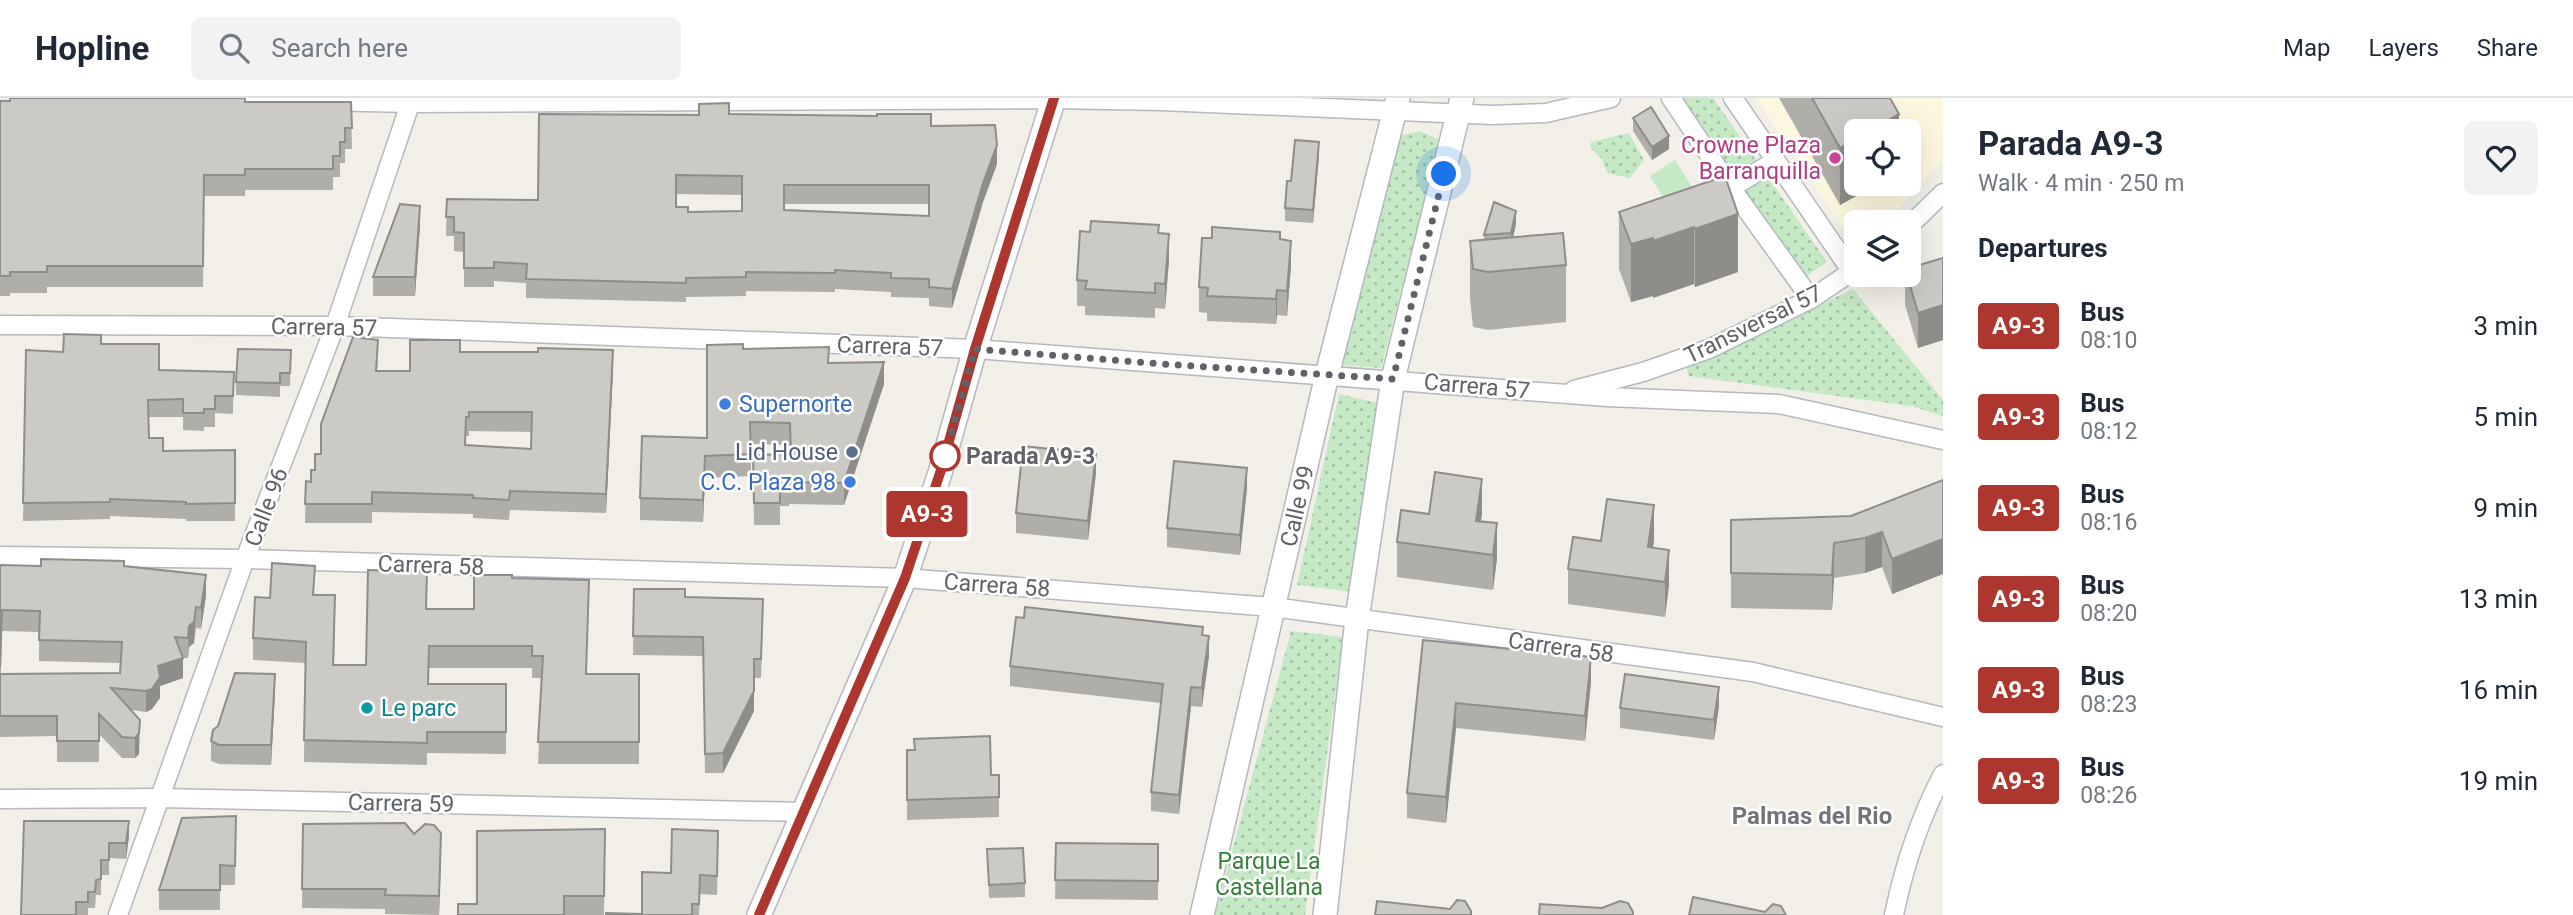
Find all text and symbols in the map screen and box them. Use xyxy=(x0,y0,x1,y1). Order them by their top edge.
search box xyxy=(191,17,681,80)
text: Hopline xyxy=(35,29,149,68)
icon: search xyxy=(215,29,253,67)
text: Search here xyxy=(271,33,408,63)
text: Map xyxy=(2283,34,2331,62)
text: Layers xyxy=(2369,34,2439,62)
text: Share xyxy=(2477,34,2538,62)
map controls xyxy=(1844,119,1921,287)
button: locate xyxy=(1844,119,1921,196)
button: heart xyxy=(2464,121,2538,195)
text: Parada A9-3 xyxy=(1978,124,2163,163)
place label: Crowne Plaza Barranquilla xyxy=(1681,132,1821,185)
marker: Crowne Plaza Barranquilla xyxy=(1827,150,1843,166)
your location xyxy=(1426,156,1461,191)
text: Walk · 4 min · 250 m xyxy=(1978,170,2184,197)
button: layers xyxy=(1844,210,1921,287)
text: Departures xyxy=(1978,233,2108,263)
street label: Transversal 57 xyxy=(1680,279,1826,369)
text: Bus xyxy=(2080,297,2125,327)
text: 3 min xyxy=(2473,311,2538,341)
text: A9-3 xyxy=(1992,312,2045,340)
street label: Carrera 57 xyxy=(271,313,377,342)
text: 08:10 xyxy=(2080,327,2137,354)
street label: Carrera 57 xyxy=(836,331,944,362)
street label: Carrera 57 xyxy=(1423,368,1531,405)
text: Bus xyxy=(2080,388,2125,418)
place label: Supernorte xyxy=(739,391,852,418)
marker: Supernorte xyxy=(717,396,733,412)
text: 5 min xyxy=(2473,402,2538,432)
text: A9-3 xyxy=(1992,403,2045,431)
text: 08:12 xyxy=(2080,418,2137,445)
place label: Lid House xyxy=(735,439,838,466)
marker: Parada A9-3 xyxy=(930,441,960,471)
place label: Parada A9-3 xyxy=(966,443,1095,470)
marker: Lid House xyxy=(844,444,860,460)
street label: Calle 99 xyxy=(1275,463,1320,549)
street label: Calle 96 xyxy=(239,464,294,550)
place label: C.C. Plaza 98 xyxy=(700,469,836,496)
marker: C.C. Plaza 98 xyxy=(842,474,858,490)
text: Bus xyxy=(2080,479,2125,509)
line badge: A9-3 xyxy=(878,491,976,537)
text: 9 min xyxy=(2473,493,2538,523)
text: A9-3 xyxy=(1992,494,2045,522)
text: A9-3 xyxy=(900,500,954,528)
text: 08:16 xyxy=(2080,509,2137,536)
street label: Carrera 58 xyxy=(377,550,485,581)
street label: Carrera 58 xyxy=(943,568,1051,603)
text: Bus xyxy=(2080,570,2125,600)
text: 13 min xyxy=(2459,584,2538,614)
text: A9-3 xyxy=(1992,585,2045,613)
text: 08:20 xyxy=(2080,600,2137,627)
street label: Carrera 58 xyxy=(1506,627,1616,668)
text: Bus xyxy=(2080,661,2125,691)
text: 16 min xyxy=(2459,675,2538,705)
text: A9-3 xyxy=(1992,676,2045,704)
text: 08:23 xyxy=(2080,691,2137,718)
place label: Le parc xyxy=(381,695,456,722)
marker: Le parc xyxy=(359,700,375,716)
text: Bus xyxy=(2080,752,2125,782)
text: 19 min xyxy=(2459,766,2538,796)
text: A9-3 xyxy=(1992,767,2045,795)
text: 08:26 xyxy=(2080,782,2137,809)
street label: Carrera 59 xyxy=(348,789,454,818)
district label: Palmas del Rio xyxy=(1732,802,1892,830)
park label: Parque La Castellana xyxy=(1215,848,1323,901)

